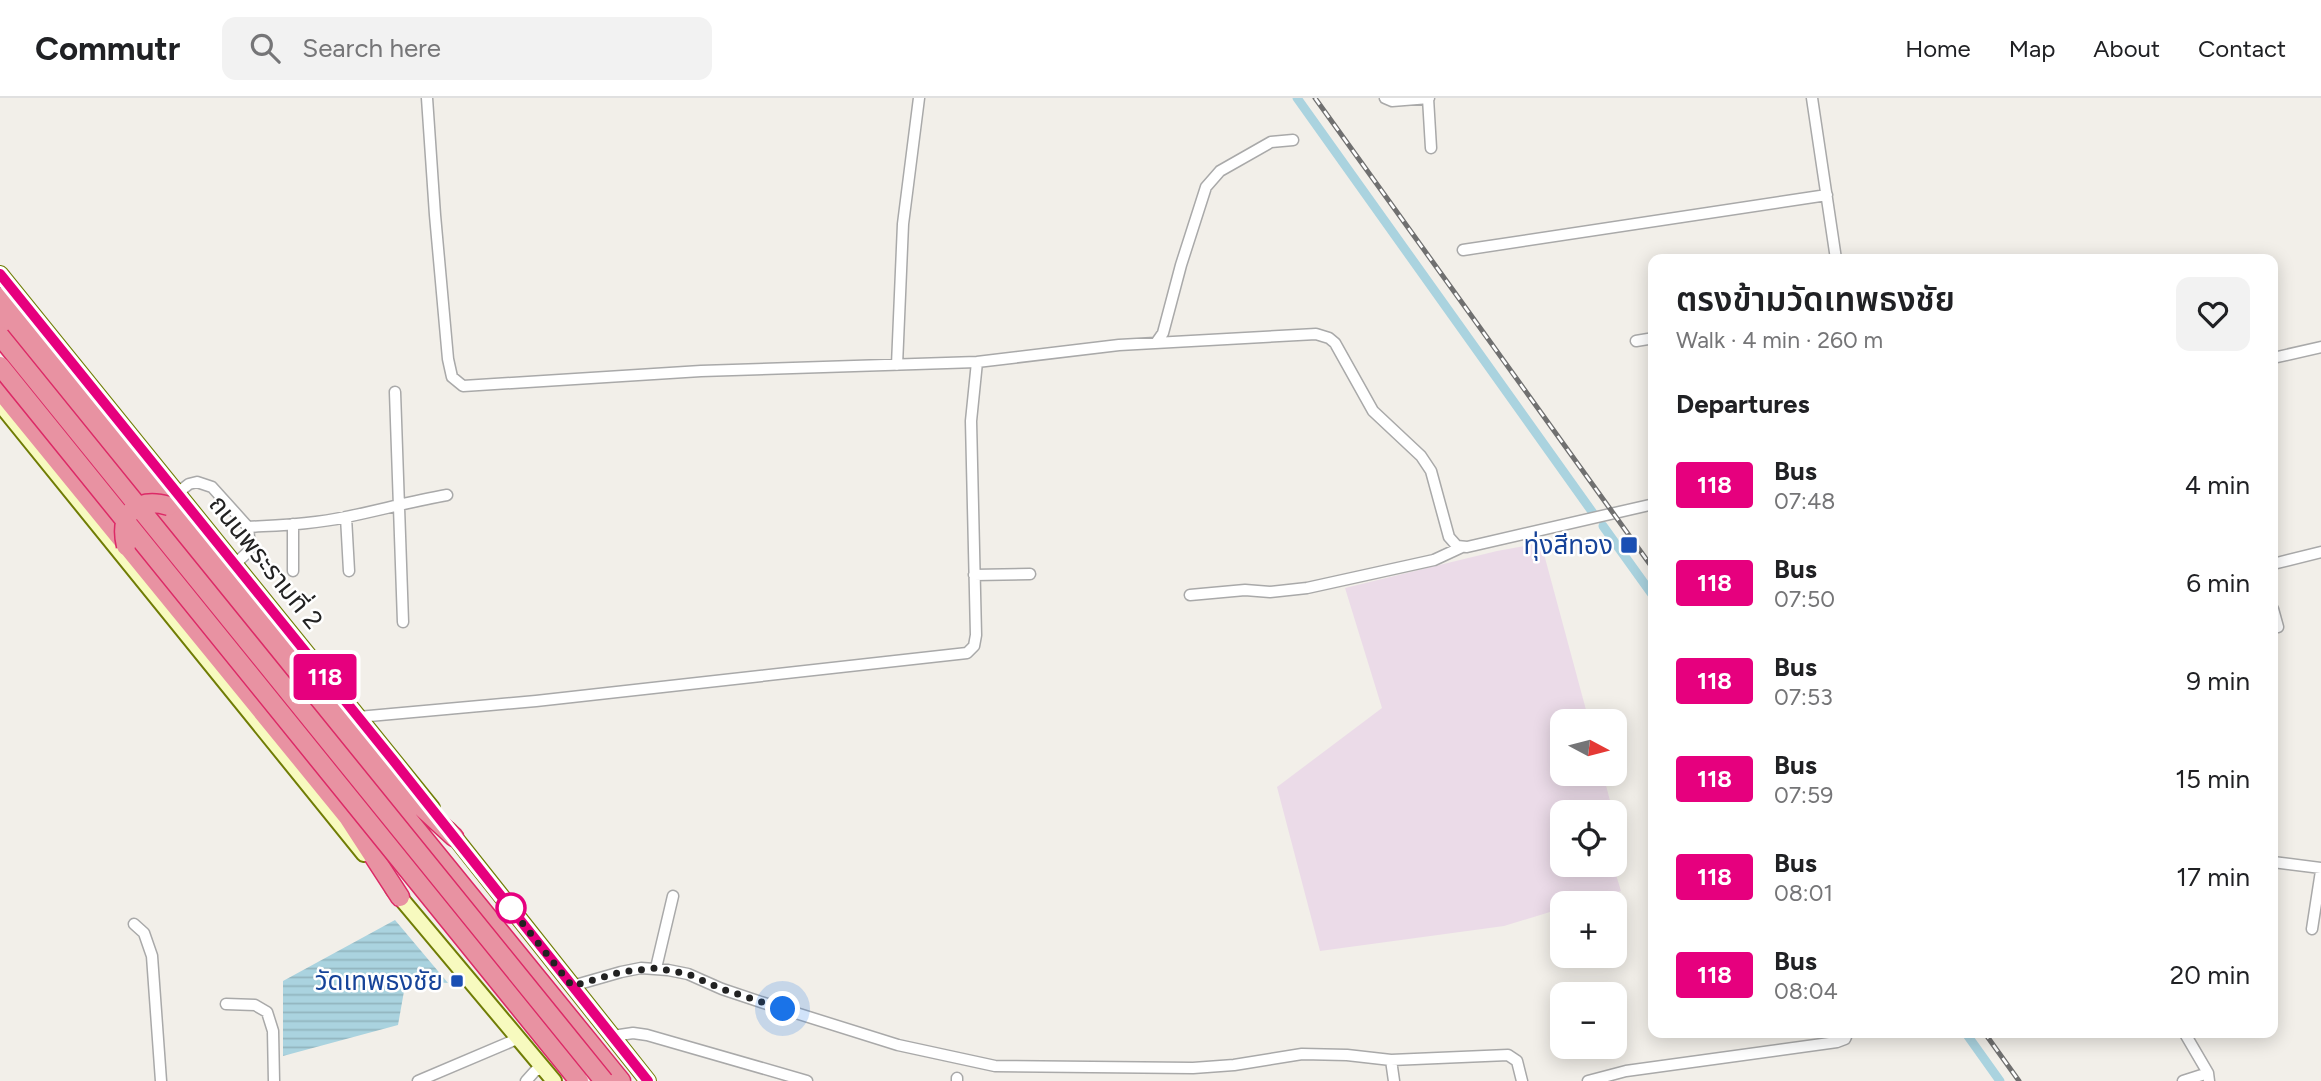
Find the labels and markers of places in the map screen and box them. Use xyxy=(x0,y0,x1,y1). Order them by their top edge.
place label: ทุ่งสีทอง xyxy=(1524,529,1613,561)
marker: ทุ่งสีทอง xyxy=(1619,535,1639,555)
unlabelled marker xyxy=(496,893,526,923)
place label: วัดเทพธงชัย xyxy=(315,965,443,997)
marker: วัดเทพธงชัย xyxy=(449,973,465,989)

